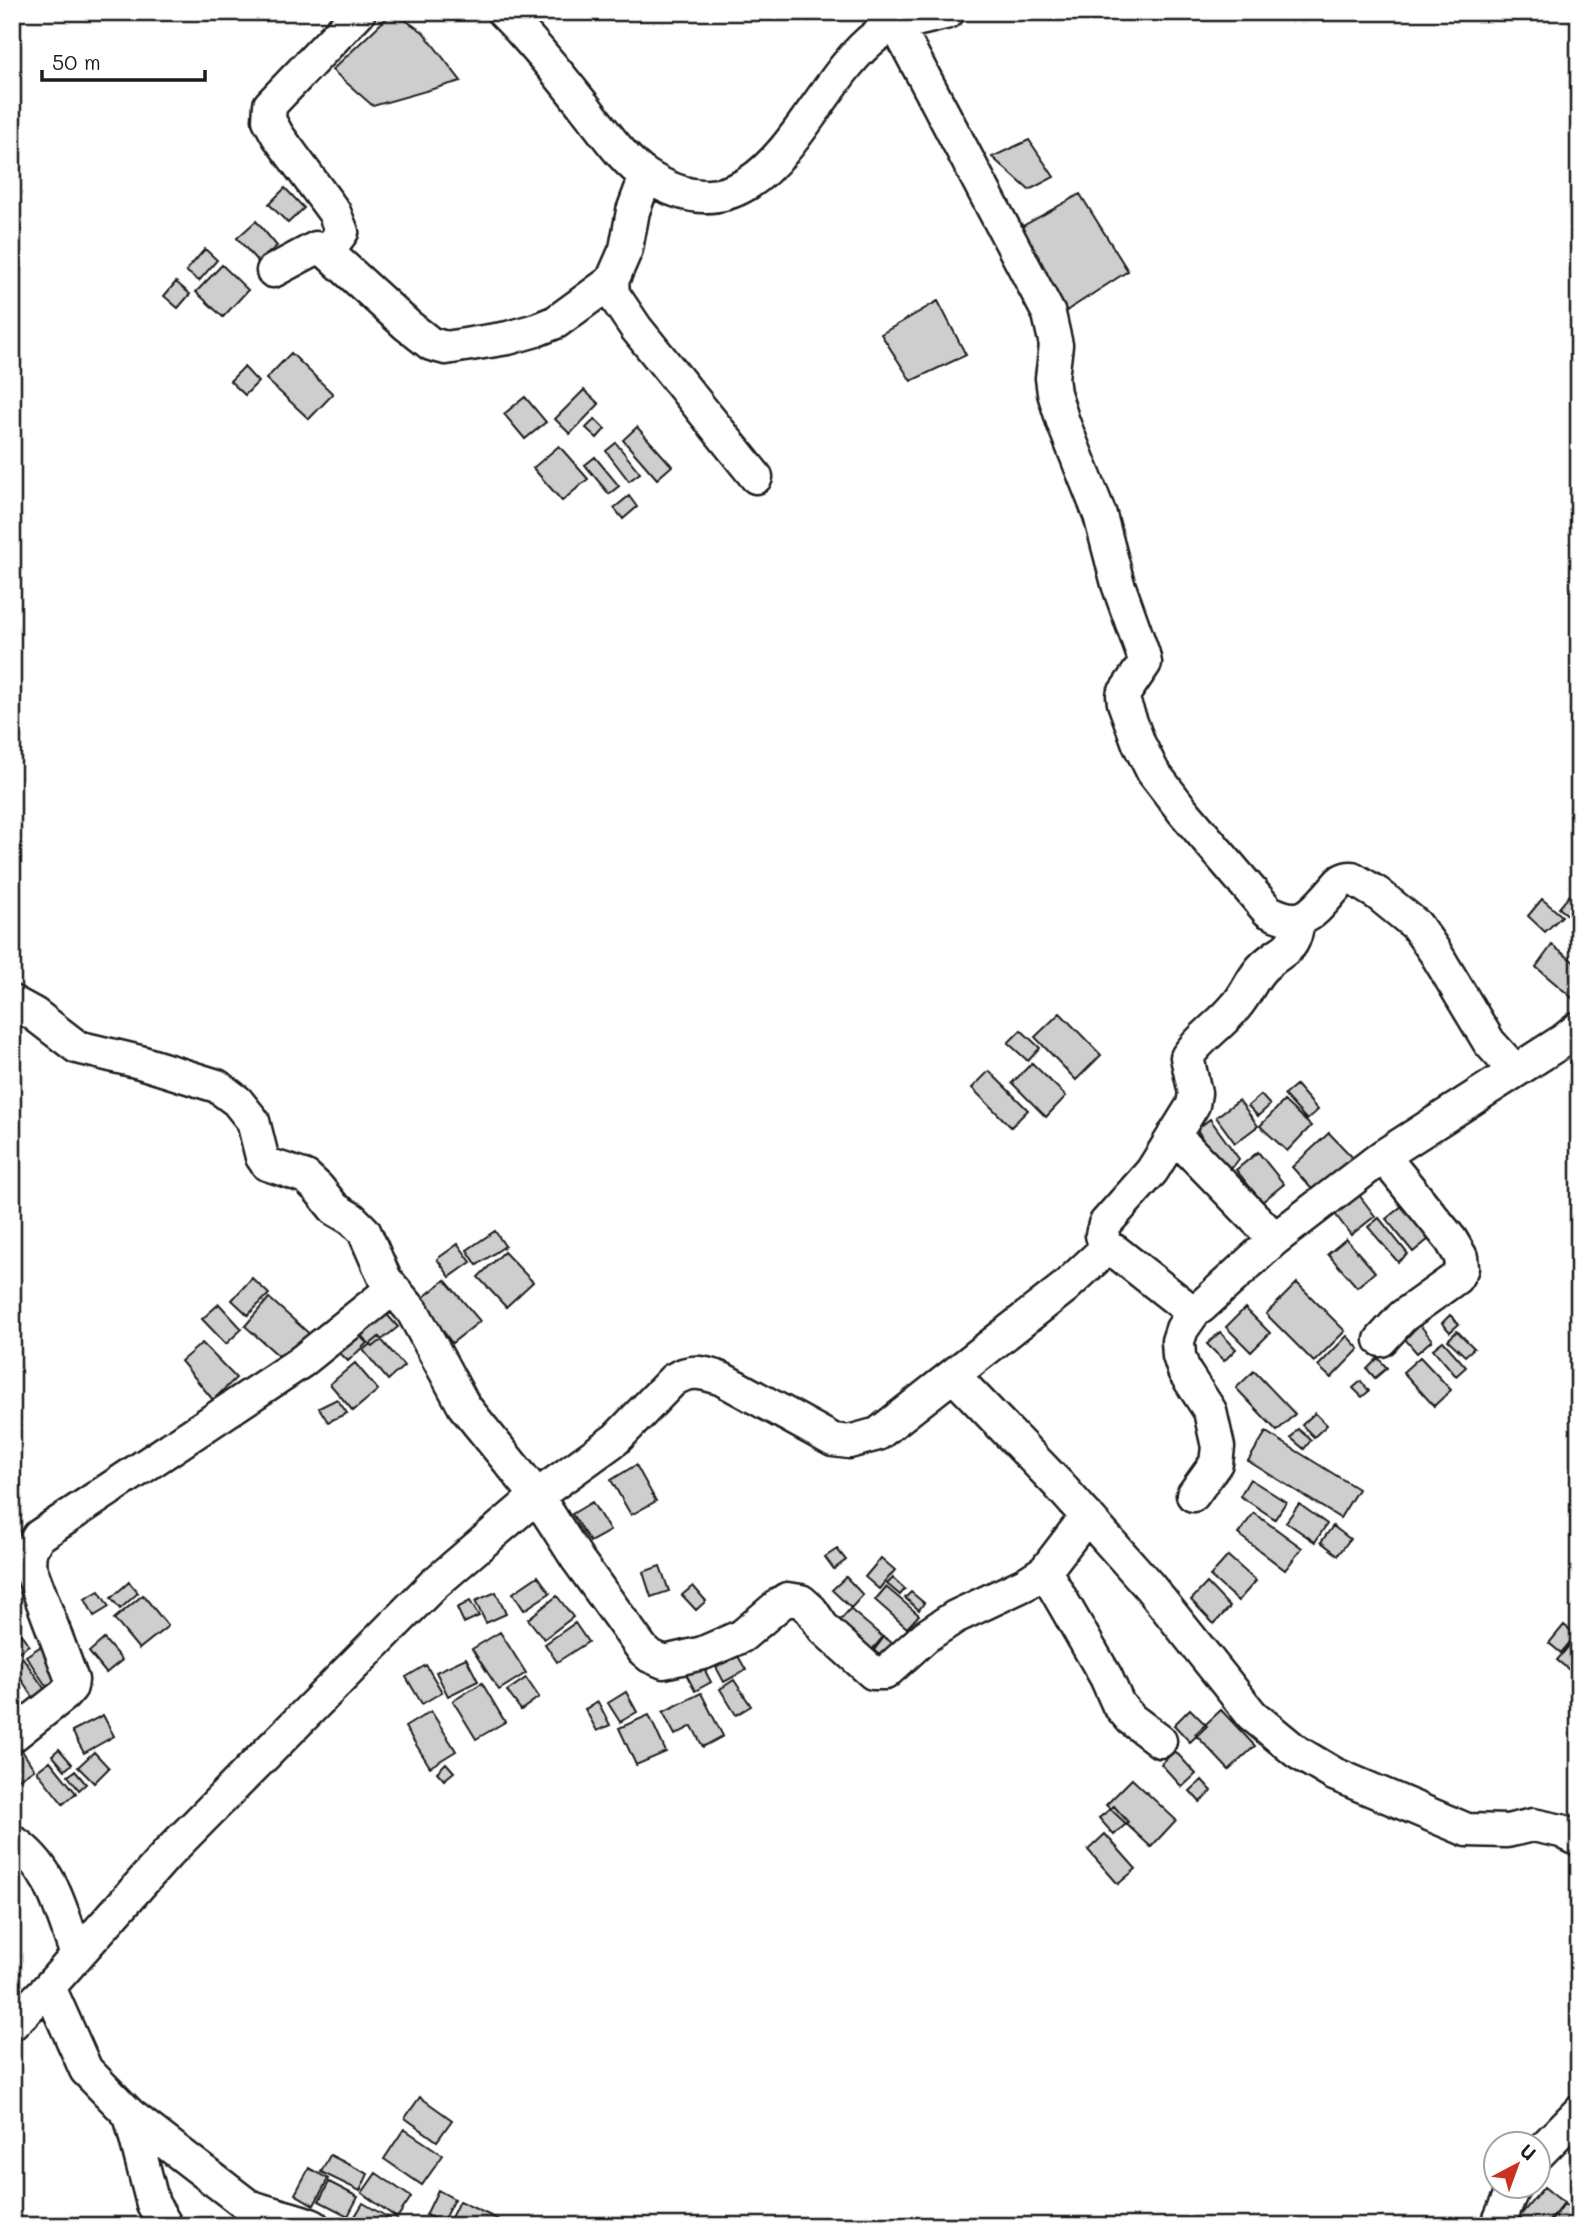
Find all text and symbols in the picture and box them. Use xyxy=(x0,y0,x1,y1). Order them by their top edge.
scale bar xyxy=(42,38,205,82)
text: 50 m xyxy=(52,48,101,75)
north arrow xyxy=(1482,2130,1552,2200)
text: U xyxy=(1515,2138,1542,2166)

